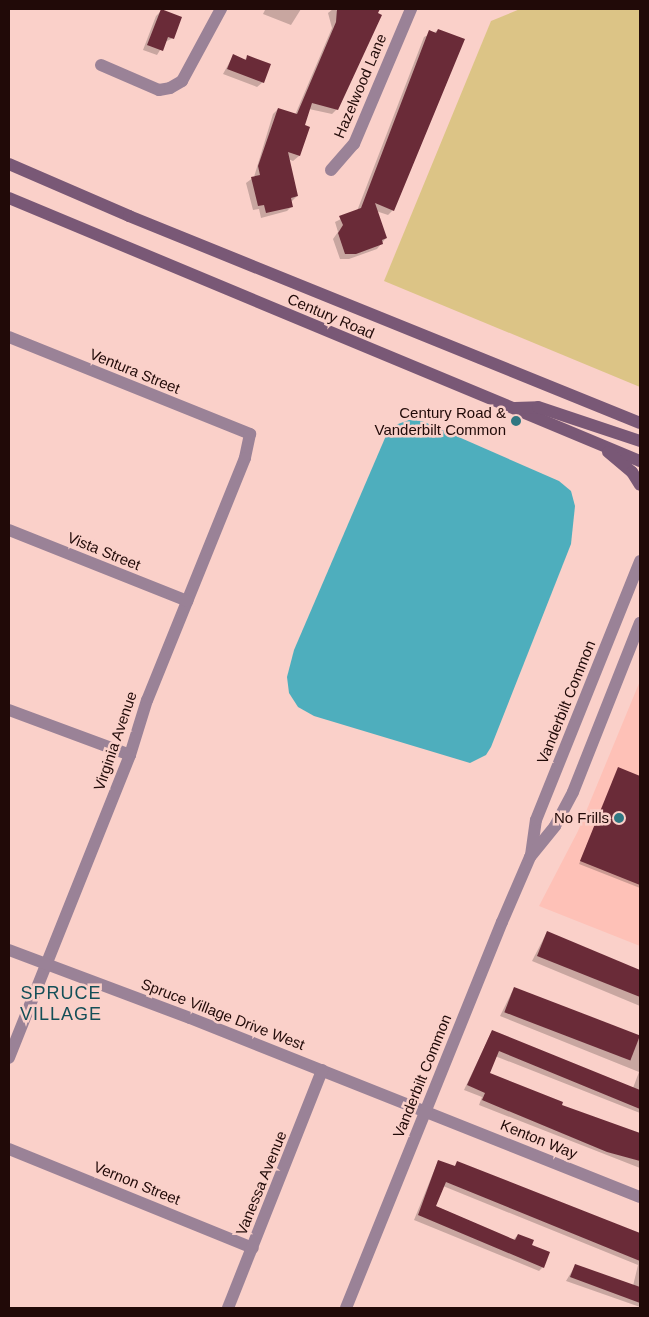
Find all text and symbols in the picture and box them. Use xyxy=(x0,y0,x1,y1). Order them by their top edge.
street label: Hazelwood Lane xyxy=(330,31,390,141)
street label: Century Road xyxy=(285,290,377,342)
street label: Ventura Street xyxy=(87,345,183,397)
place label: Century Road & Vanderbilt Common xyxy=(375,403,506,438)
marker: Century Road & Vanderbilt Common xyxy=(510,415,522,427)
street label: Vista Street xyxy=(65,528,143,574)
street label: Vanderbilt Common xyxy=(533,638,599,766)
street label: Virginia Avenue xyxy=(89,689,141,793)
place label: No Frills xyxy=(554,809,609,827)
marker: No Frills xyxy=(613,812,625,824)
street label: Spruce Village Drive West xyxy=(139,974,307,1054)
district label: SPRUCE VILLAGE xyxy=(19,983,103,1026)
street label: Vanderbilt Common xyxy=(389,1012,455,1140)
street label: Kenton Way xyxy=(498,1115,580,1163)
street label: Vanessa Avenue xyxy=(232,1128,290,1238)
street label: Vernon Street xyxy=(91,1157,183,1209)

